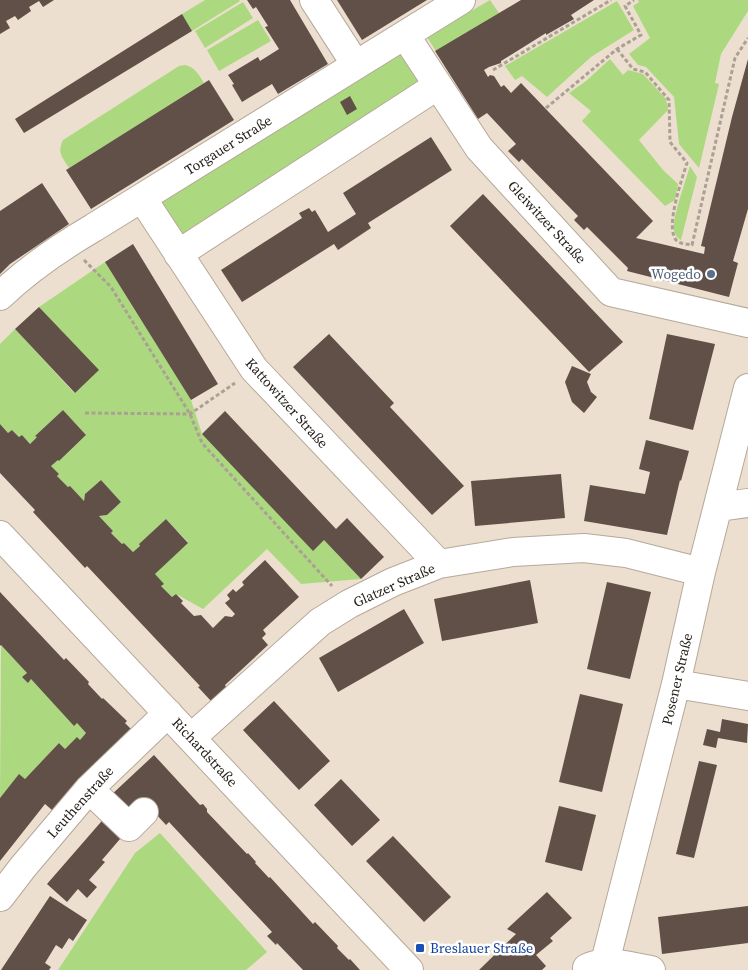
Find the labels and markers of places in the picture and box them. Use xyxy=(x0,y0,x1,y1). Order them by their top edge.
place label: Wogedo xyxy=(651,264,701,284)
marker: Wogedo xyxy=(705,268,717,280)
place label: Breslauer Straße xyxy=(430,938,533,958)
marker: Breslauer Straße xyxy=(414,942,426,954)

